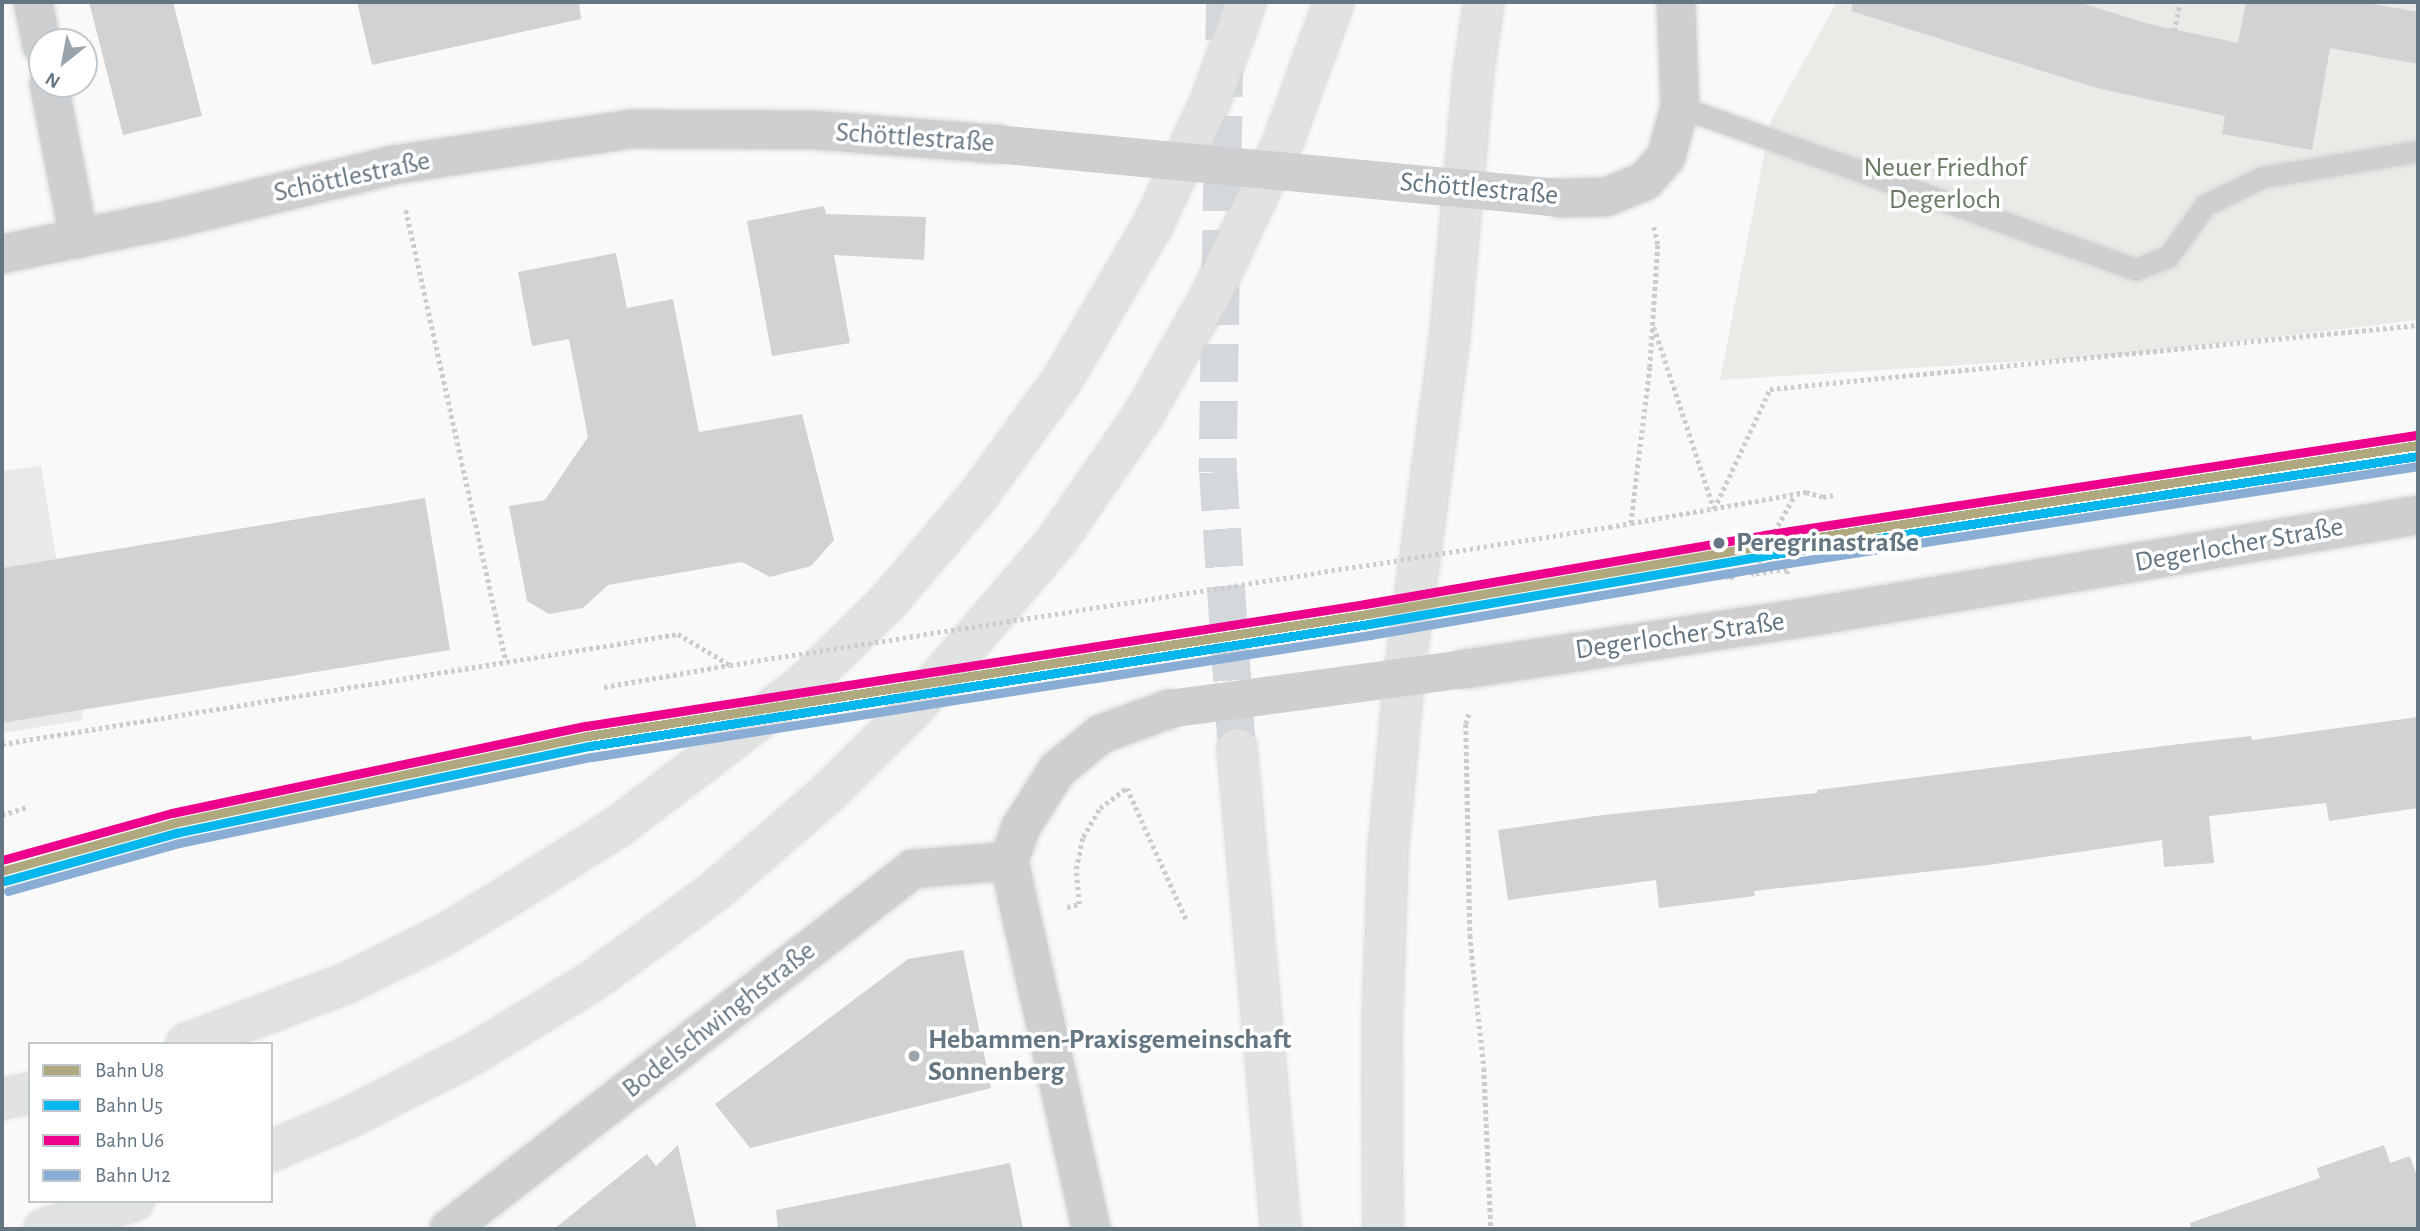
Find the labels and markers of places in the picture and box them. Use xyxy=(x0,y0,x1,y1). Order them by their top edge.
place label: Peregrinastraße xyxy=(1736,526,1919,560)
marker: Peregrinastraße xyxy=(1708,532,1730,554)
place label: Hebammen-Praxisgemeinschaft Sonnenberg xyxy=(928,1023,1291,1089)
marker: Hebammen-Praxisgemeinschaft Sonnenberg xyxy=(906,1048,922,1064)

